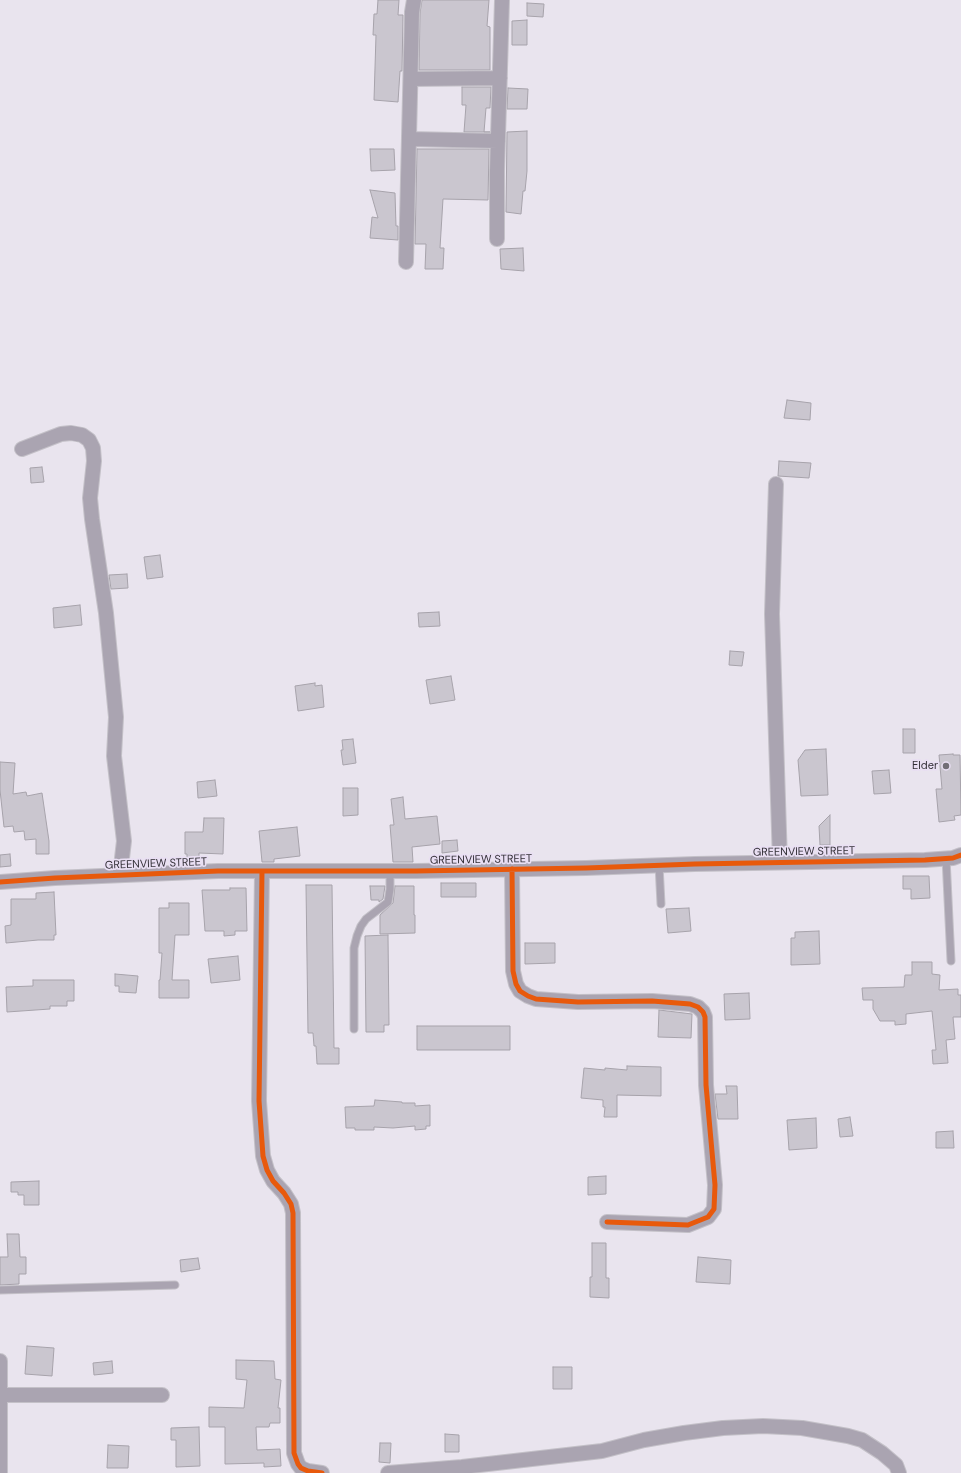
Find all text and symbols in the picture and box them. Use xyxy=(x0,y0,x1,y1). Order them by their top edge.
place label: Elder xyxy=(912,759,938,773)
marker: Elder xyxy=(941,761,951,771)
street label: GREENVIEW STREET xyxy=(753,845,855,859)
street label: GREENVIEW STREET xyxy=(430,853,532,867)
street label: GREENVIEW STREET xyxy=(105,856,207,872)

